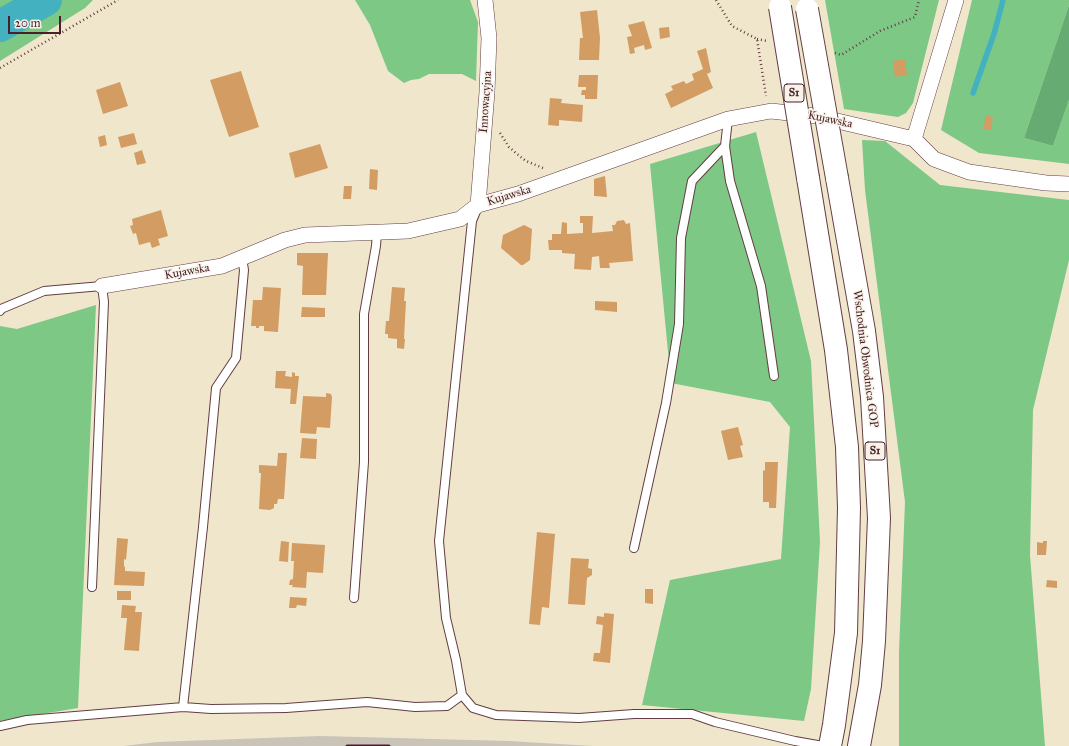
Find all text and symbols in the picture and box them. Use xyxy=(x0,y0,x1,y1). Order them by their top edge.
scale bar xyxy=(10,8,63,34)
text: 20 m xyxy=(15,16,41,30)
street label: Innowacyjna xyxy=(477,70,495,134)
road number: S1 xyxy=(784,84,804,102)
street label: Kujawska xyxy=(806,108,854,132)
street label: Kujawska xyxy=(485,182,533,210)
street label: Kujawska xyxy=(163,261,211,283)
street label: Wschodnia Obwodnica GOP xyxy=(849,289,881,429)
road number: S1 xyxy=(865,442,885,460)

